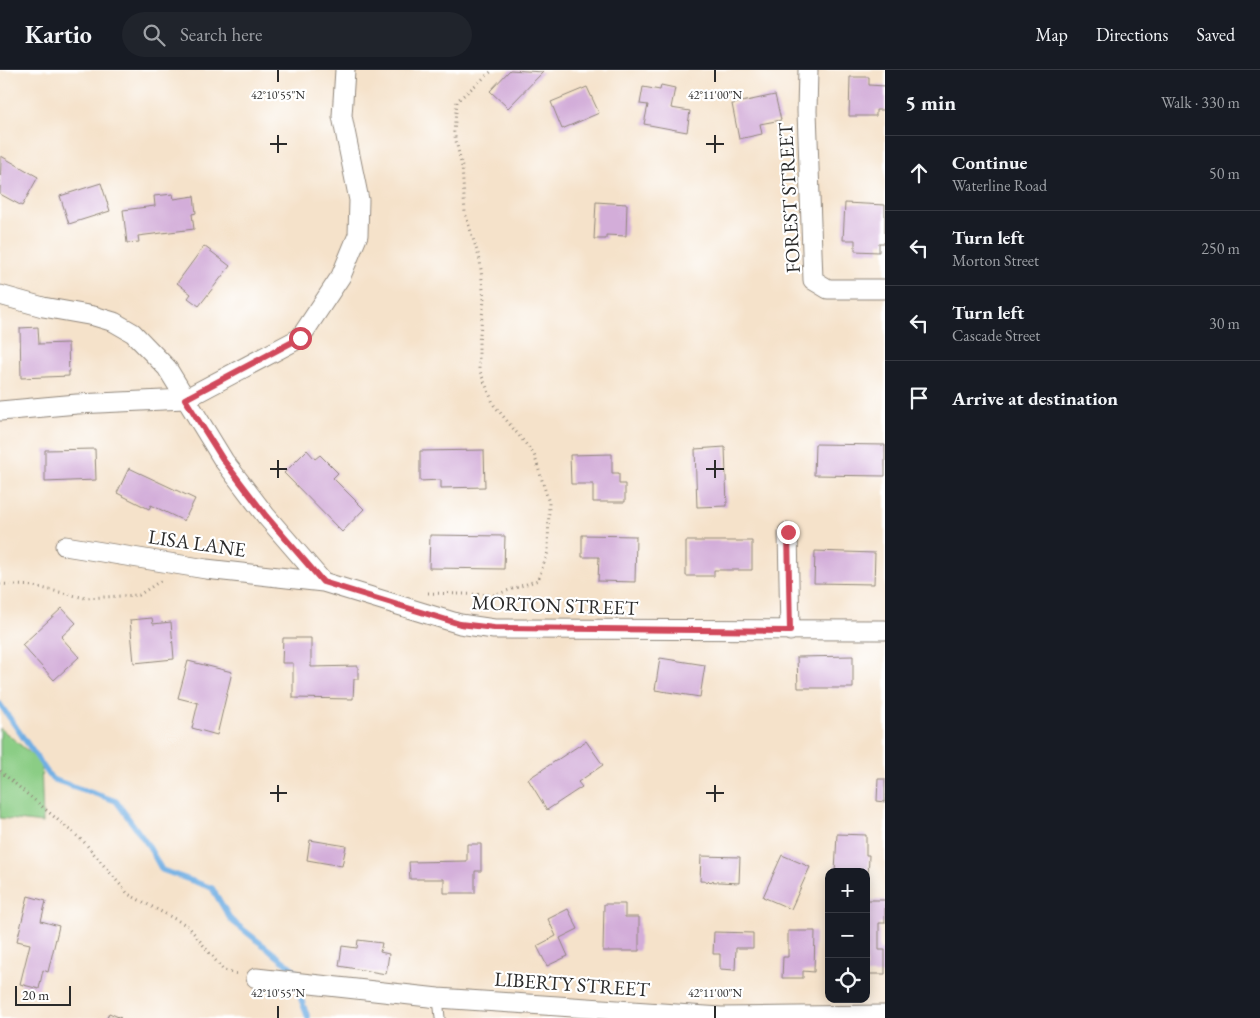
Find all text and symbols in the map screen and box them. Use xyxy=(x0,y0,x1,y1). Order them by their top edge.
search box xyxy=(122,12,472,57)
text: Kartio xyxy=(25,19,92,50)
icon: search xyxy=(140,21,168,49)
text: Search here xyxy=(180,22,262,47)
text: Map xyxy=(1036,23,1068,46)
text: Directions xyxy=(1096,23,1168,46)
text: Saved xyxy=(1196,23,1235,46)
text: 42°10'55"N xyxy=(251,87,305,103)
text: 42°11'00"N xyxy=(688,87,742,103)
text: 5 min xyxy=(905,89,956,116)
text: Walk · 330 m xyxy=(1161,92,1240,113)
street label: FOREST STREET xyxy=(772,121,806,274)
text: Continue xyxy=(952,150,1027,175)
icon: ahead xyxy=(905,159,933,187)
text: 50 m xyxy=(1209,163,1240,184)
text: Waterline Road xyxy=(952,175,1047,196)
text: Turn left xyxy=(952,225,1024,250)
icon: left xyxy=(905,234,933,262)
text: 250 m xyxy=(1201,238,1240,259)
text: Morton Street xyxy=(952,250,1039,271)
text: Turn left xyxy=(952,300,1024,325)
icon: left xyxy=(905,309,933,337)
text: 30 m xyxy=(1209,313,1240,334)
text: Cascade Street xyxy=(952,325,1040,346)
route start xyxy=(289,327,312,350)
icon: arrive xyxy=(905,384,933,412)
text: Arrive at destination xyxy=(952,386,1118,411)
route end xyxy=(777,521,800,544)
street label: LISA LANE xyxy=(147,523,247,563)
street label: MORTON STREET xyxy=(471,589,639,621)
map controls xyxy=(825,868,870,1003)
button: + xyxy=(825,868,870,913)
button: − xyxy=(825,913,870,958)
button: locate xyxy=(825,958,870,1003)
street label: LIBERTY STREET xyxy=(493,966,651,1002)
scale bar xyxy=(15,983,71,1006)
text: 42°10'55"N xyxy=(251,985,305,1001)
text: 42°11'00"N xyxy=(688,985,742,1001)
text: 20 m xyxy=(22,986,49,1004)

